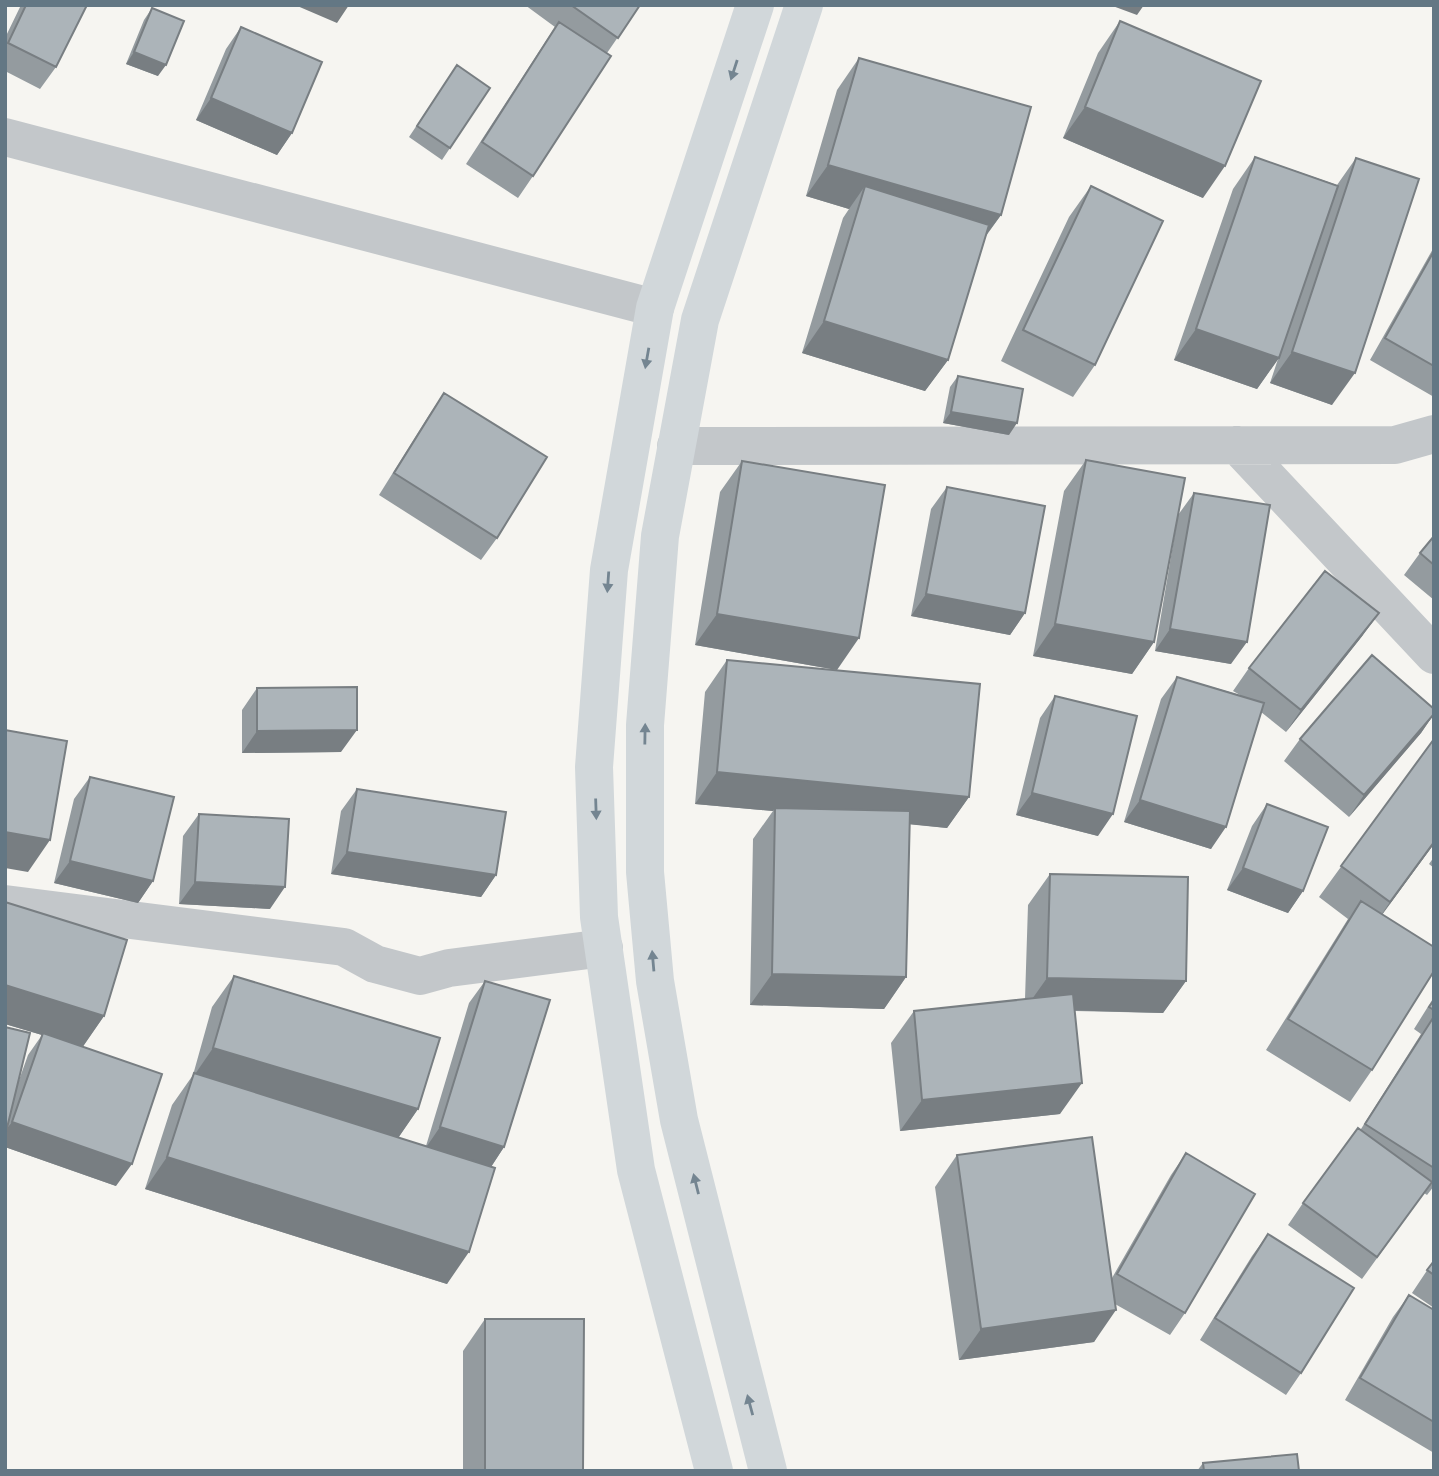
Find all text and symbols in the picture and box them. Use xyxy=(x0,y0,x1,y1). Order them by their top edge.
one-way arrow xyxy=(728,60,739,81)
one-way arrow xyxy=(641,347,652,369)
one-way arrow xyxy=(602,571,613,593)
one-way arrow xyxy=(639,722,651,744)
one-way arrow xyxy=(590,798,601,820)
one-way arrow xyxy=(647,950,658,972)
one-way arrow xyxy=(690,1173,701,1195)
one-way arrow xyxy=(744,1394,755,1416)

